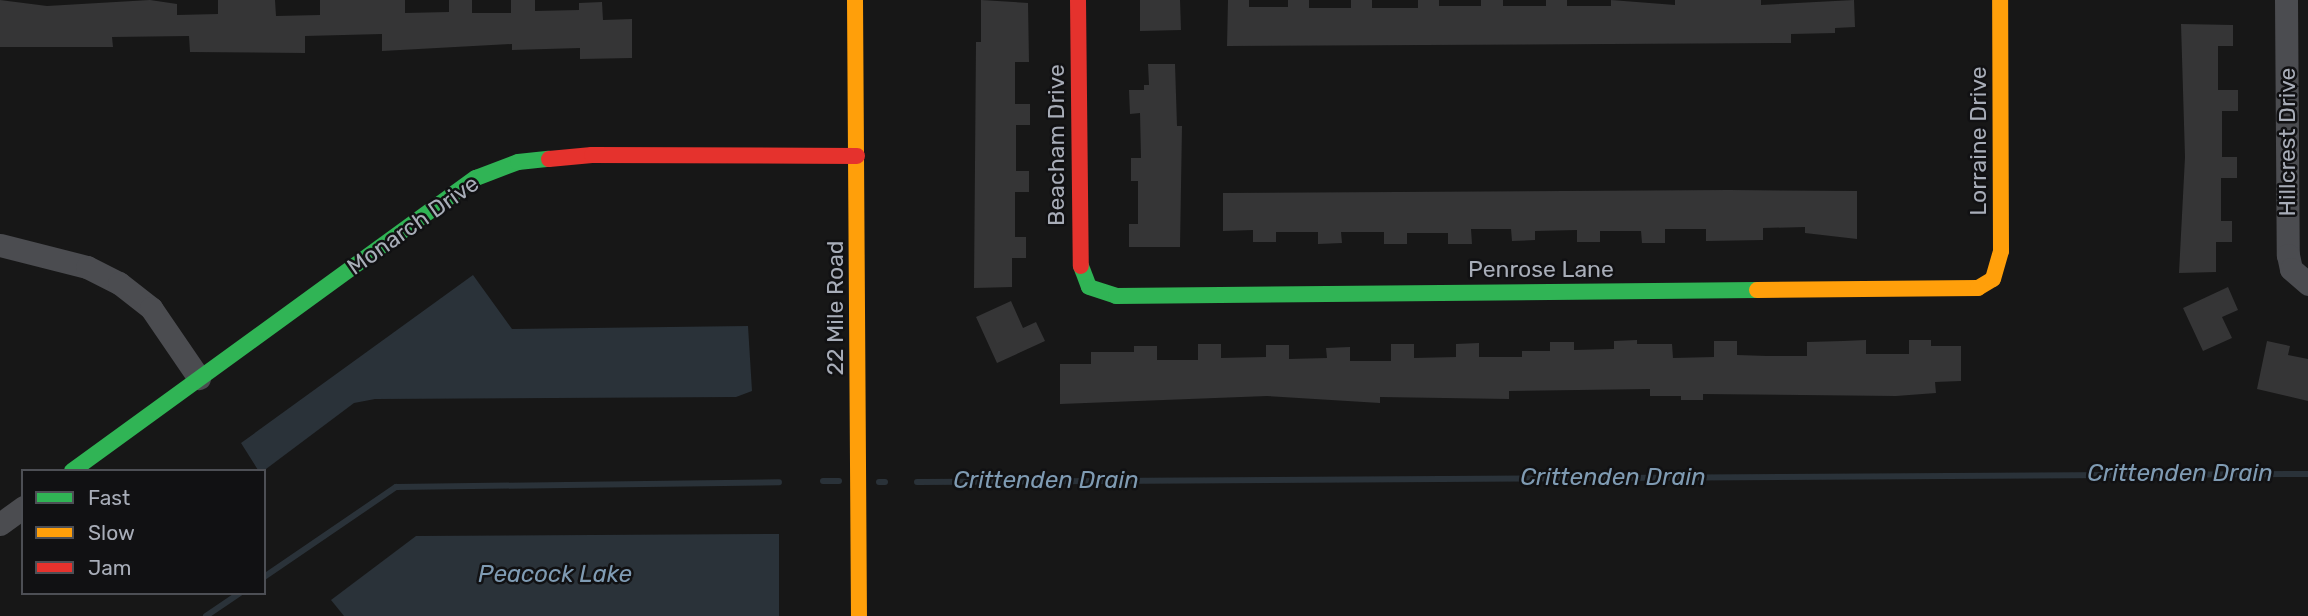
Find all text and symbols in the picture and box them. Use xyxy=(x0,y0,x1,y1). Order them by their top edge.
street label: Beacham Drive xyxy=(1042,64,1070,226)
street label: Lorraine Drive xyxy=(1964,66,1992,216)
street label: Hillcrest Drive xyxy=(2273,68,2301,216)
street label: Monarch Drive xyxy=(342,169,484,281)
street label: 22 Mile Road xyxy=(821,240,849,376)
street label: Penrose Lane xyxy=(1468,255,1614,283)
water label: Crittenden Drain xyxy=(2087,460,2273,488)
water label: Crittenden Drain xyxy=(1520,464,1706,492)
water label: Crittenden Drain xyxy=(953,467,1139,495)
legend xyxy=(21,469,266,595)
text: Fast xyxy=(88,485,130,510)
text: Slow xyxy=(88,520,135,545)
text: Jam xyxy=(88,555,132,580)
water label: Peacock Lake xyxy=(478,561,632,589)

